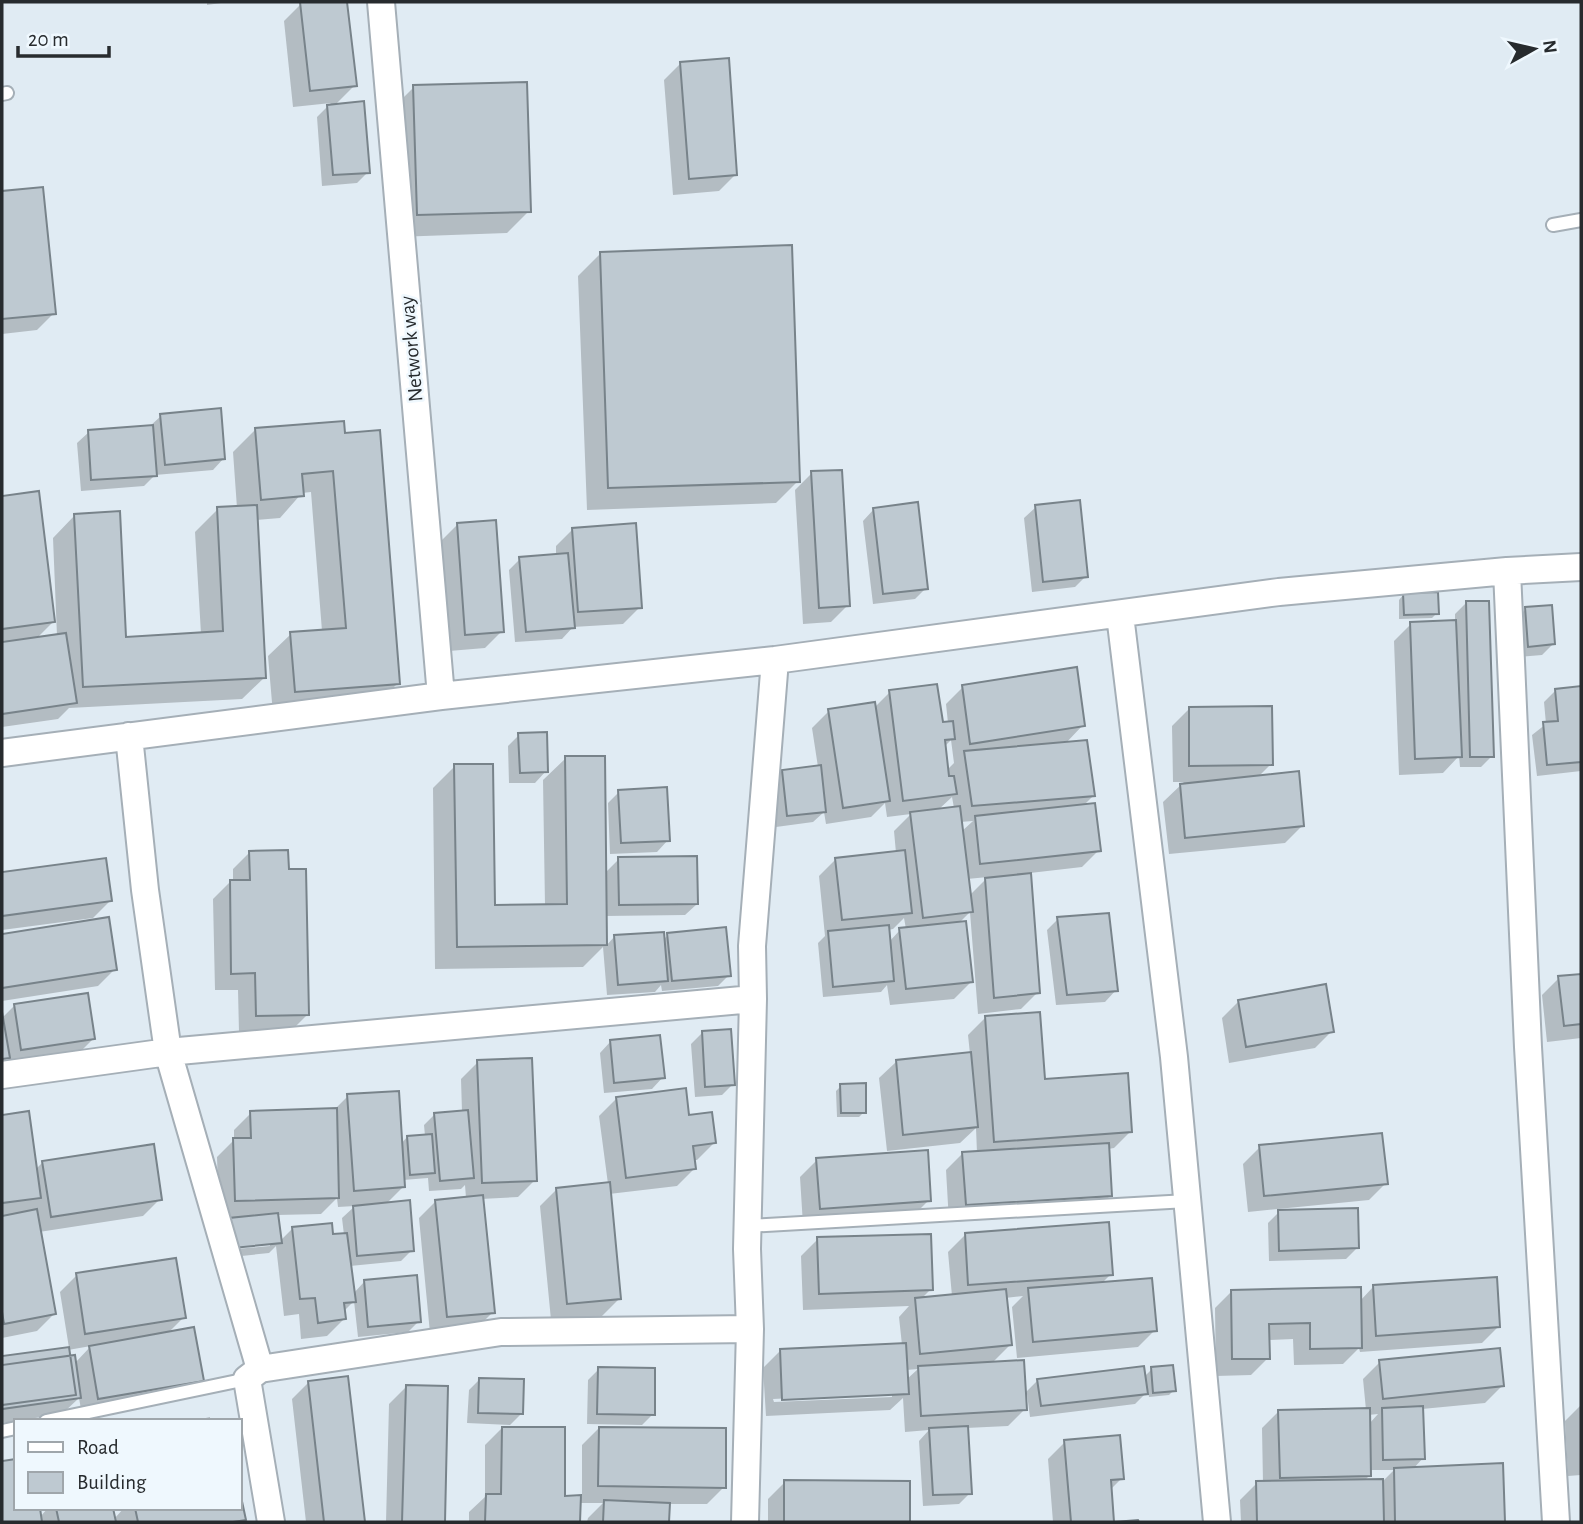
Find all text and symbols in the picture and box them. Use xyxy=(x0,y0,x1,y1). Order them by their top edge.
scale bar xyxy=(18,14,108,58)
north arrow xyxy=(1499,14,1569,84)
text: 20 m xyxy=(28,29,69,50)
text: N xyxy=(1539,39,1560,55)
street label: Network way xyxy=(396,295,427,403)
legend xyxy=(14,1419,242,1510)
text: Road xyxy=(77,1437,119,1458)
text: Building xyxy=(77,1472,147,1493)

